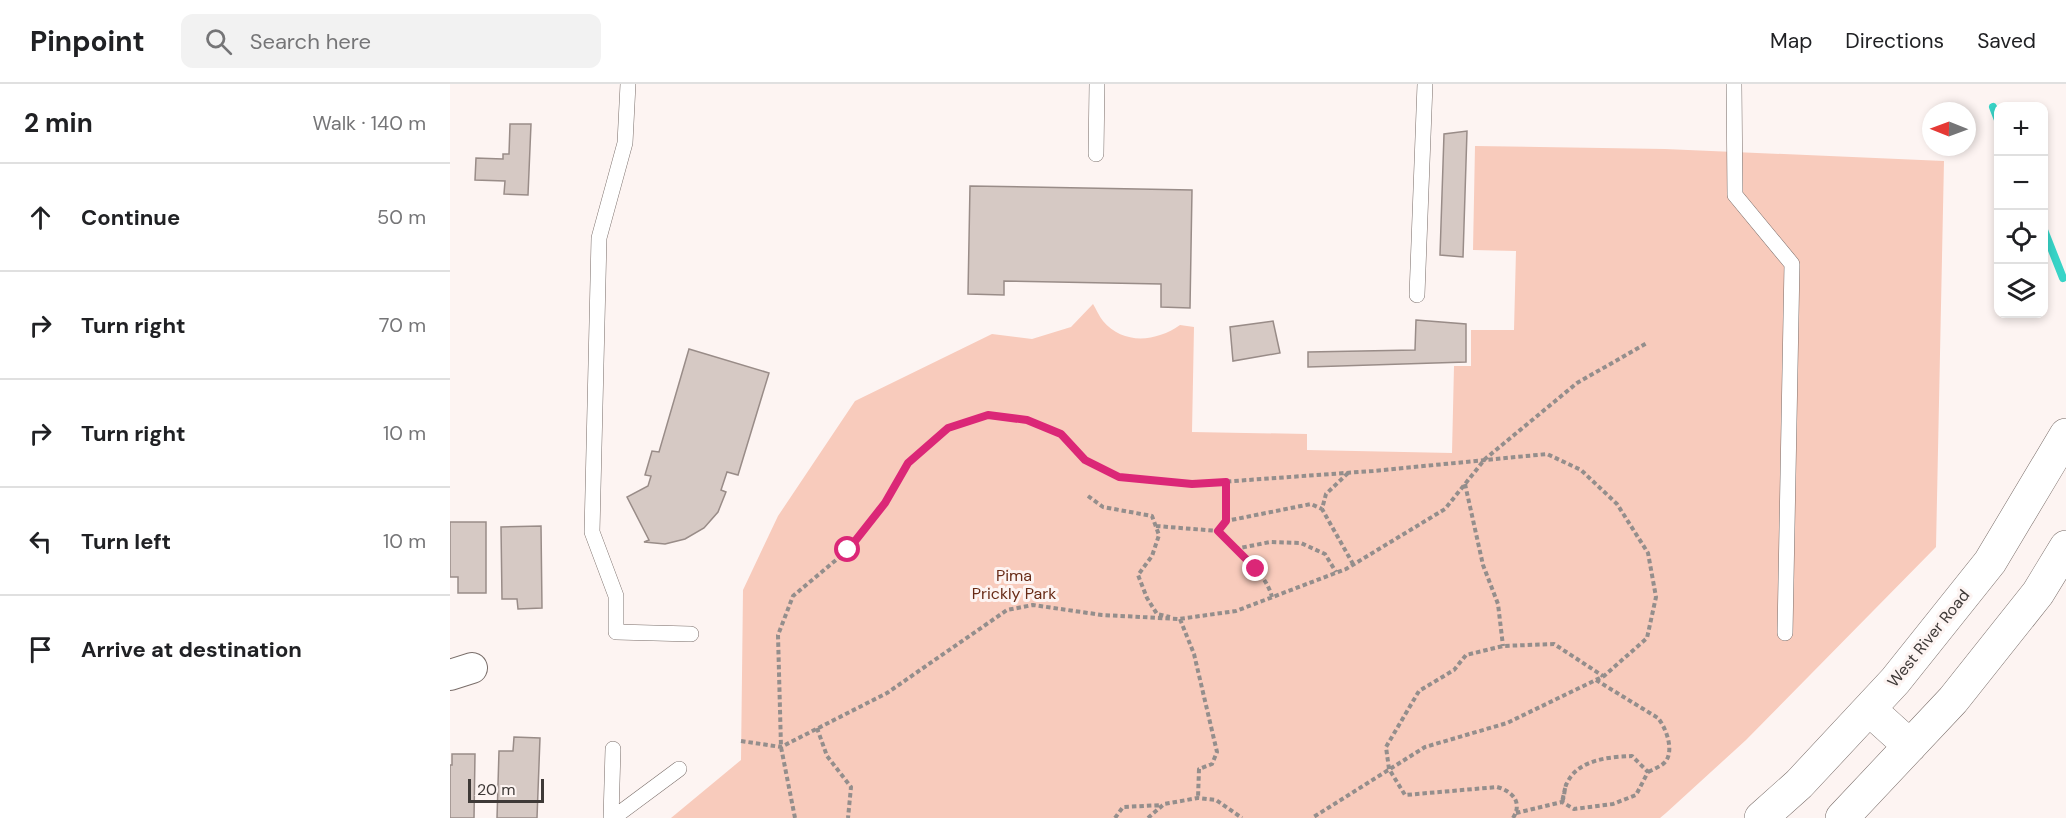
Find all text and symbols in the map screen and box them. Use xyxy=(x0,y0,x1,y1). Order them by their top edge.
search box xyxy=(181,14,601,68)
text: Pinpoint xyxy=(30,23,145,60)
icon: search xyxy=(202,25,235,58)
text: Search here xyxy=(250,27,371,56)
text: Map xyxy=(1770,27,1812,55)
text: Directions xyxy=(1845,27,1944,55)
text: Saved xyxy=(1977,27,2036,55)
north arrow xyxy=(1922,102,1976,156)
map controls xyxy=(1994,102,2048,318)
button: + xyxy=(1994,102,2048,156)
text: 2 min xyxy=(24,106,93,140)
text: Walk · 140 m xyxy=(312,110,426,136)
button: − xyxy=(1994,156,2048,210)
icon: ahead xyxy=(24,201,57,234)
text: Continue xyxy=(81,203,180,232)
text: 50 m xyxy=(377,204,426,230)
button: locate xyxy=(1994,210,2048,264)
button: layers xyxy=(1994,264,2048,318)
icon: right xyxy=(24,309,57,342)
text: Turn right xyxy=(81,311,186,340)
text: 70 m xyxy=(379,312,426,338)
icon: right xyxy=(24,417,57,450)
text: Turn right xyxy=(81,419,186,448)
text: 10 m xyxy=(383,420,426,446)
icon: left xyxy=(24,525,57,558)
text: Turn left xyxy=(81,527,171,556)
text: 10 m xyxy=(383,528,426,554)
route start xyxy=(834,536,860,562)
route end xyxy=(1242,555,1268,581)
park label: Pima Prickly Park xyxy=(972,565,1056,604)
street label: West River Road xyxy=(1883,585,1974,691)
icon: arrive xyxy=(24,633,57,666)
text: Arrive at destination xyxy=(81,635,302,664)
scale bar xyxy=(468,776,544,804)
text: 20 m xyxy=(477,779,516,800)

